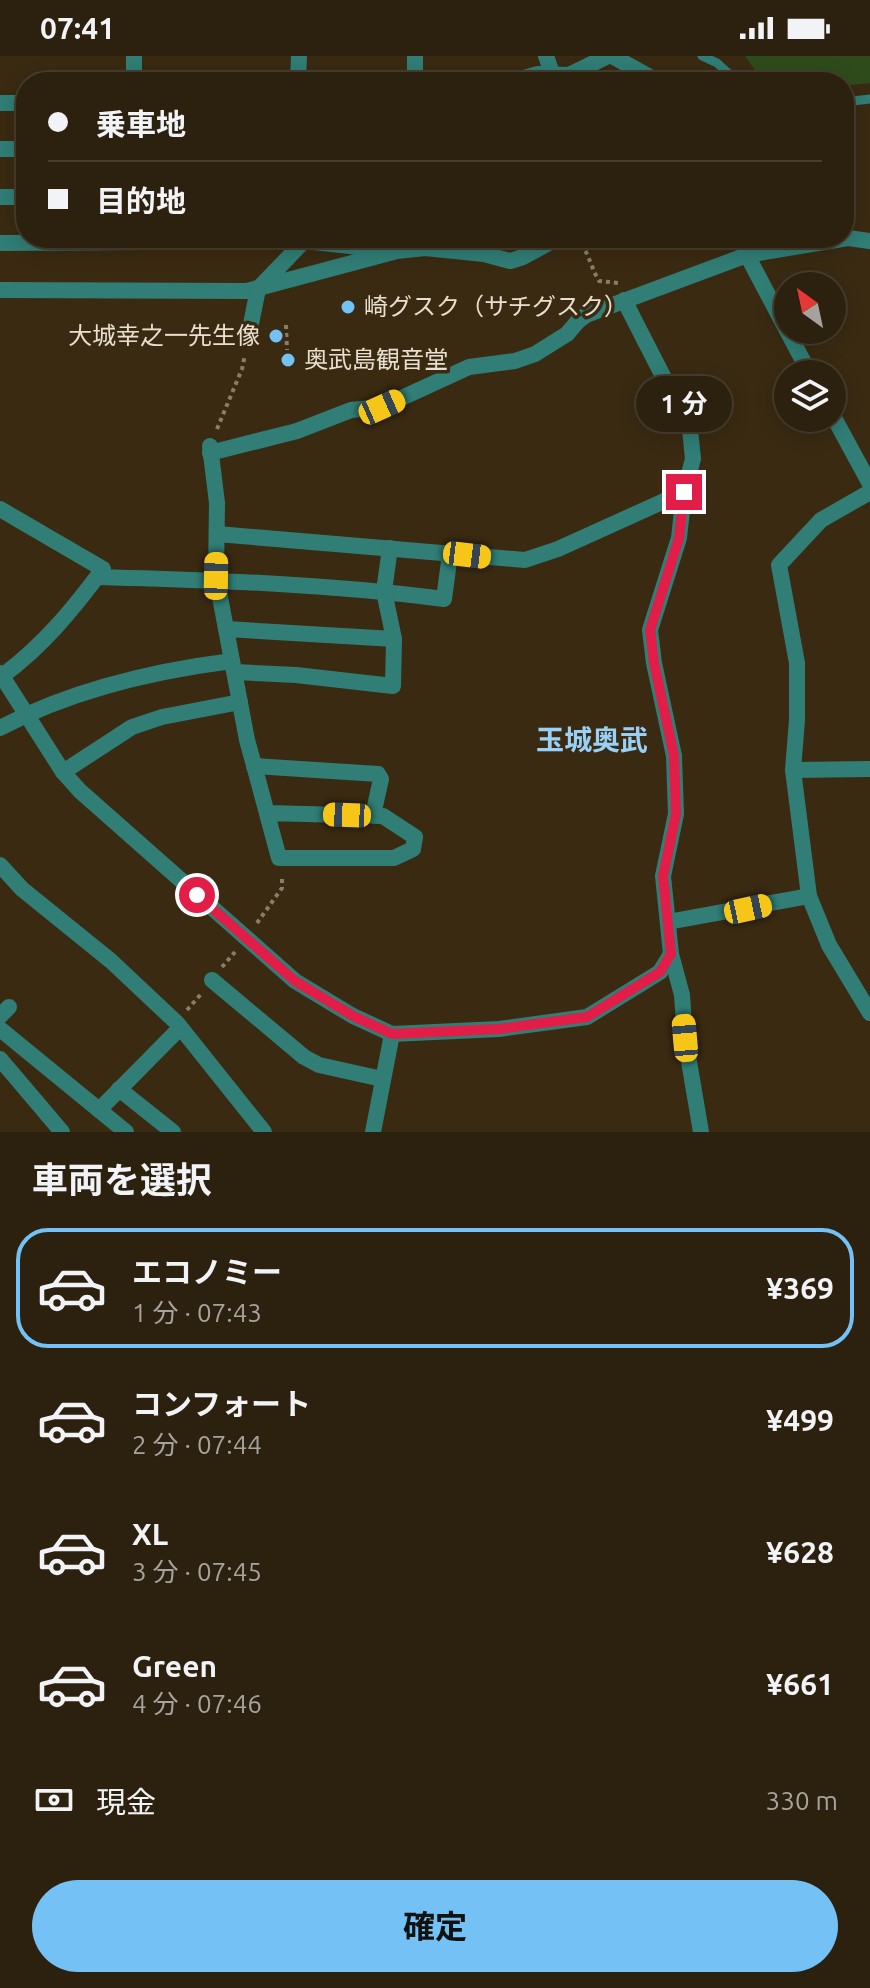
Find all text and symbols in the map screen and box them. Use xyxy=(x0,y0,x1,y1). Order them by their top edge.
text: 07:41 xyxy=(40,11,115,45)
text: 乗車地 xyxy=(96,107,186,141)
text: 目的地 xyxy=(96,184,186,218)
north arrow xyxy=(774,272,846,344)
map controls xyxy=(774,272,846,432)
place label: 崎グスク（サチグスク） xyxy=(364,293,628,320)
marker: 崎グスク（サチグスク） xyxy=(339,298,357,316)
place label: 大城幸之一先生像 xyxy=(68,322,260,349)
marker: 大城幸之一先生像 xyxy=(267,327,285,345)
place label: 奥武島観音堂 xyxy=(304,346,448,373)
marker: 奥武島観音堂 xyxy=(279,351,297,369)
button: layers xyxy=(774,360,846,432)
callout: 1 分 xyxy=(636,376,732,432)
car xyxy=(355,386,409,428)
text: 1 分 xyxy=(661,389,707,418)
route end xyxy=(666,474,702,510)
car xyxy=(442,540,492,570)
car xyxy=(204,552,228,600)
district label: 玉城奥武 xyxy=(536,724,648,755)
car xyxy=(323,802,371,828)
route start xyxy=(179,877,215,913)
car xyxy=(722,892,774,926)
car xyxy=(671,1013,699,1063)
text: 車両を選択 xyxy=(32,1159,212,1200)
icon: car xyxy=(36,1252,108,1324)
text: エコノミー xyxy=(132,1255,282,1289)
text: ¥369 xyxy=(766,1271,834,1305)
text: 1 分 · 07:43 xyxy=(132,1298,262,1327)
icon: car xyxy=(36,1384,108,1456)
text: コンフォート xyxy=(132,1387,311,1421)
text: ¥499 xyxy=(766,1403,834,1437)
text: 2 分 · 07:44 xyxy=(132,1430,262,1459)
icon: car xyxy=(36,1516,108,1588)
text: XL xyxy=(132,1517,168,1551)
text: ¥628 xyxy=(766,1535,834,1569)
text: 3 分 · 07:45 xyxy=(132,1557,262,1586)
icon: car xyxy=(36,1648,108,1720)
text: Green xyxy=(132,1649,217,1683)
text: ¥661 xyxy=(766,1667,834,1701)
text: 4 分 · 07:46 xyxy=(132,1689,262,1718)
icon: cash xyxy=(32,1778,76,1822)
text: 現金 xyxy=(96,1785,156,1819)
text: 330 m xyxy=(766,1786,838,1815)
button: 確定 xyxy=(32,1880,838,1972)

